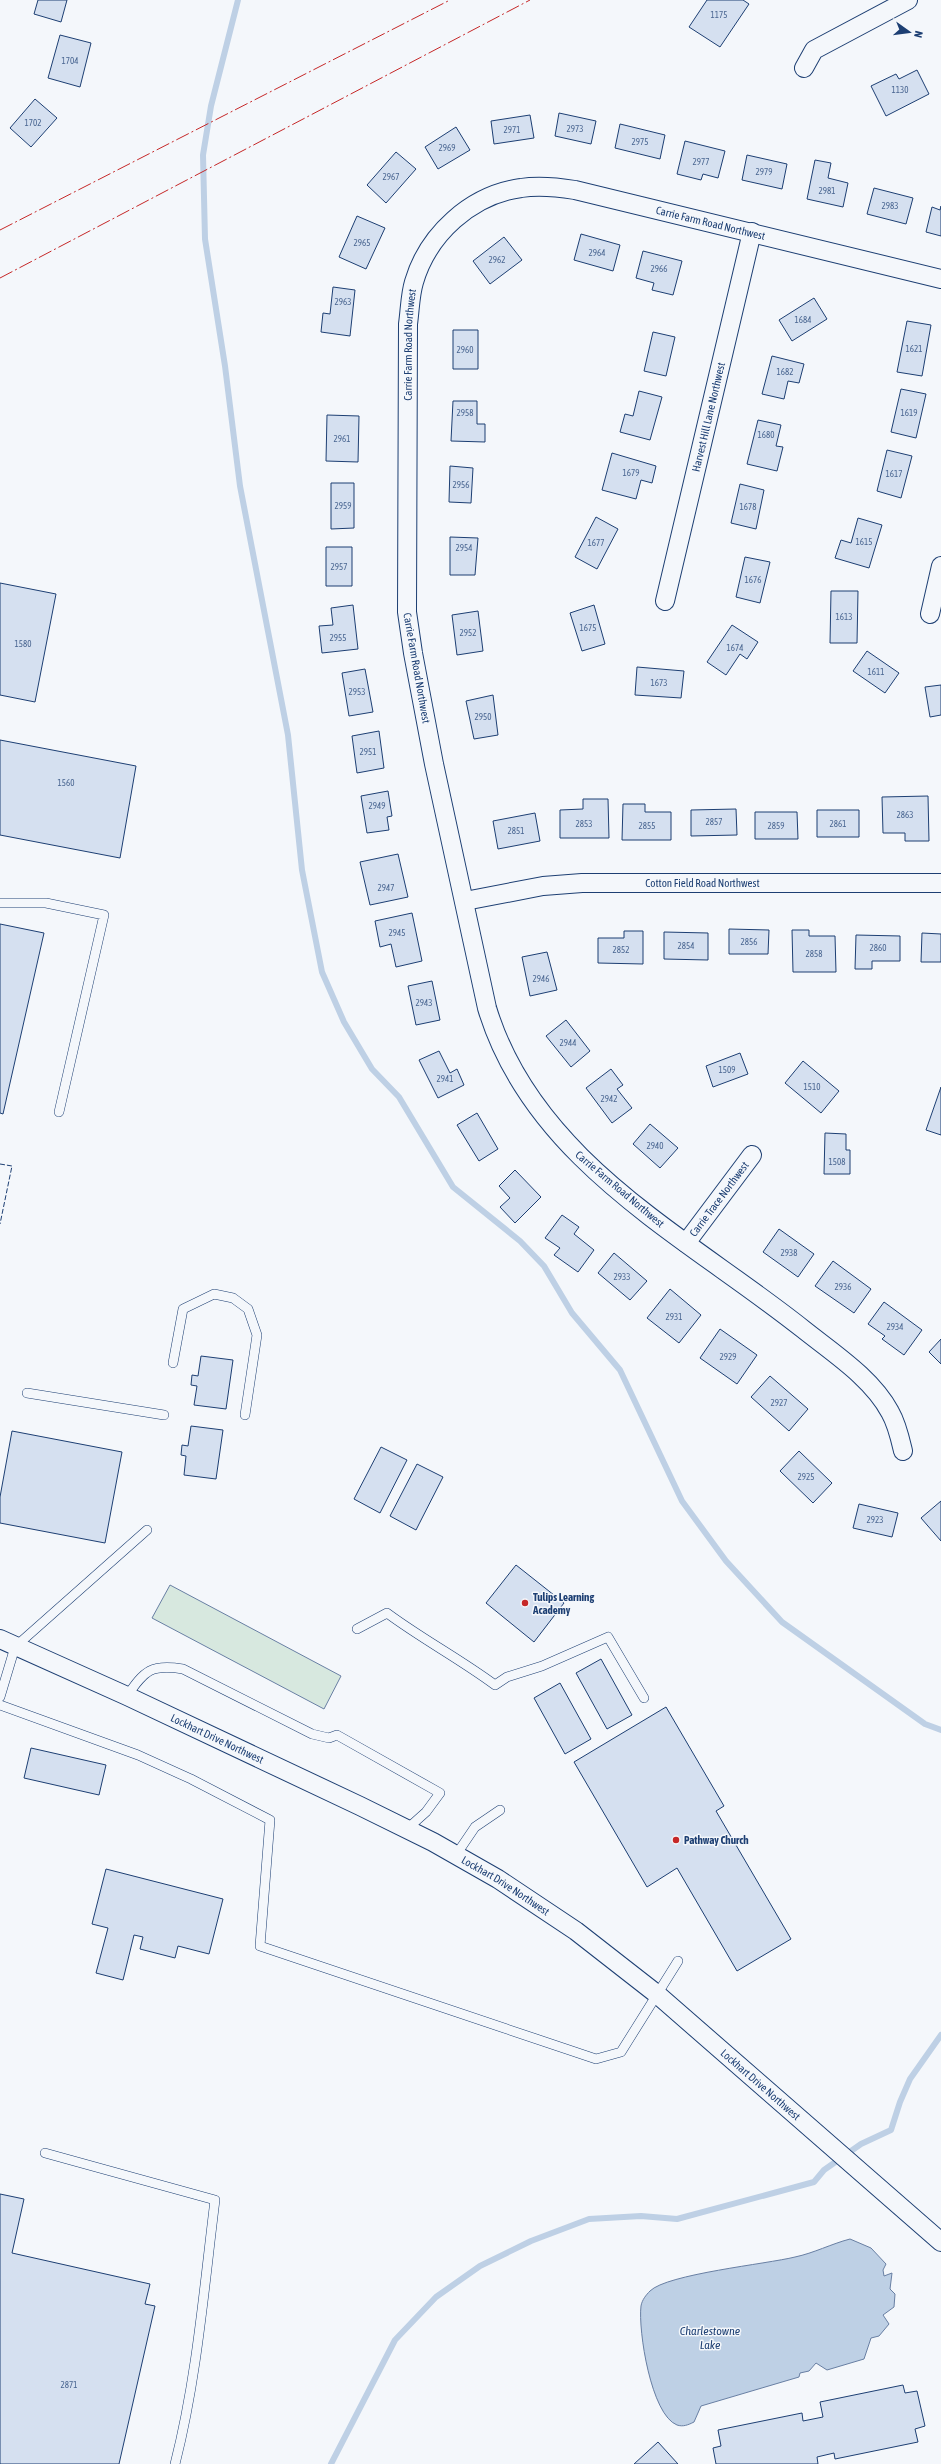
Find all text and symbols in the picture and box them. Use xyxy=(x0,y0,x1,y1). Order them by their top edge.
house number: 1175 xyxy=(711,10,727,20)
north arrow xyxy=(889,12,929,52)
text: N xyxy=(912,30,925,39)
house number: 1704 xyxy=(62,56,78,66)
house number: 1130 xyxy=(892,85,908,95)
house number: 1702 xyxy=(25,118,41,128)
house number: 2973 xyxy=(567,124,583,134)
house number: 2971 xyxy=(504,125,520,135)
house number: 2975 xyxy=(632,137,648,147)
house number: 2969 xyxy=(439,143,455,153)
house number: 2977 xyxy=(693,157,709,167)
house number: 2979 xyxy=(756,167,772,177)
house number: 2967 xyxy=(383,172,399,182)
house number: 2981 xyxy=(819,186,835,196)
house number: 2983 xyxy=(882,201,898,211)
street label: Carrie Farm Road Northwest xyxy=(655,204,766,242)
house number: 2965 xyxy=(354,238,370,248)
house number: 2964 xyxy=(589,248,605,258)
house number: 2962 xyxy=(489,255,505,265)
house number: 2966 xyxy=(651,264,667,274)
street label: Carrie Farm Road Northwest xyxy=(402,288,418,401)
house number: 2963 xyxy=(335,297,351,307)
house number: 1684 xyxy=(795,315,811,325)
house number: 1621 xyxy=(906,344,922,354)
house number: 2960 xyxy=(457,345,473,355)
street label: Harvest Hill Lane Northwest xyxy=(690,361,727,473)
house number: 1682 xyxy=(777,367,793,377)
house number: 2958 xyxy=(457,408,473,418)
house number: 1619 xyxy=(901,408,917,418)
house number: 1680 xyxy=(758,430,774,440)
house number: 2961 xyxy=(334,434,350,444)
house number: 1679 xyxy=(623,468,639,478)
house number: 1617 xyxy=(886,469,902,479)
house number: 2956 xyxy=(453,480,469,490)
house number: 2959 xyxy=(335,501,351,511)
house number: 1678 xyxy=(740,502,756,512)
house number: 1615 xyxy=(856,537,872,547)
house number: 1677 xyxy=(588,538,604,548)
house number: 2954 xyxy=(456,543,472,553)
house number: 2957 xyxy=(331,562,347,572)
house number: 1676 xyxy=(745,575,761,585)
street label: Carrie Farm Road Northwest xyxy=(401,612,433,724)
house number: 1613 xyxy=(836,612,852,622)
house number: 1675 xyxy=(580,623,596,633)
house number: 2952 xyxy=(460,628,476,638)
house number: 2955 xyxy=(330,633,346,643)
house number: 1580 xyxy=(15,639,31,649)
house number: 1674 xyxy=(727,643,743,653)
house number: 1611 xyxy=(868,667,884,677)
house number: 1673 xyxy=(651,678,667,688)
house number: 2953 xyxy=(349,687,365,697)
house number: 2950 xyxy=(475,712,491,722)
house number: 2951 xyxy=(360,747,376,757)
house number: 1560 xyxy=(58,778,74,788)
house number: 2949 xyxy=(369,801,385,811)
house number: 2863 xyxy=(897,810,913,820)
house number: 2857 xyxy=(706,817,722,827)
house number: 2853 xyxy=(576,819,592,829)
house number: 2861 xyxy=(830,819,846,829)
house number: 2855 xyxy=(639,821,655,831)
house number: 2859 xyxy=(768,821,784,831)
house number: 2851 xyxy=(508,826,524,836)
street label: Cotton Field Road Northwest xyxy=(645,877,760,889)
house number: 2947 xyxy=(378,883,394,893)
house number: 2945 xyxy=(389,928,405,938)
house number: 2856 xyxy=(741,937,757,947)
house number: 2854 xyxy=(678,941,694,951)
house number: 2860 xyxy=(870,943,886,953)
house number: 2852 xyxy=(613,945,629,955)
house number: 2858 xyxy=(806,949,822,959)
house number: 2946 xyxy=(533,974,549,984)
house number: 2943 xyxy=(416,998,432,1008)
house number: 2944 xyxy=(560,1038,576,1048)
house number: 1509 xyxy=(719,1065,735,1075)
house number: 2941 xyxy=(437,1074,453,1084)
house number: 1510 xyxy=(804,1082,820,1092)
house number: 2942 xyxy=(601,1094,617,1104)
house number: 2940 xyxy=(647,1141,663,1151)
street label: Carrie Farm Road Northwest xyxy=(573,1148,667,1230)
house number: 1508 xyxy=(829,1157,845,1167)
street label: Carrie Trace Northwest xyxy=(687,1159,751,1239)
house number: 2938 xyxy=(781,1248,797,1258)
house number: 2933 xyxy=(614,1272,630,1282)
house number: 2936 xyxy=(835,1282,851,1292)
house number: 2931 xyxy=(666,1312,682,1322)
house number: 2934 xyxy=(887,1322,903,1332)
house number: 2929 xyxy=(720,1352,736,1362)
house number: 2927 xyxy=(771,1398,787,1408)
house number: 2925 xyxy=(798,1472,814,1482)
house number: 2923 xyxy=(867,1515,883,1525)
place label: Tulips Learning Academy xyxy=(532,1591,594,1616)
marker: Tulips Learning Academy xyxy=(520,1598,530,1608)
street label: Lockhart Drive Northwest xyxy=(169,1712,266,1766)
place label: Pathway Church xyxy=(684,1834,749,1846)
marker: Pathway Church xyxy=(671,1835,681,1845)
street label: Lockhart Drive Northwest xyxy=(460,1854,552,1918)
street label: Lockhart Drive Northwest xyxy=(718,2047,803,2122)
water label: Charlestowne Lake xyxy=(680,2324,741,2352)
house number: 2871 xyxy=(61,2380,77,2390)

